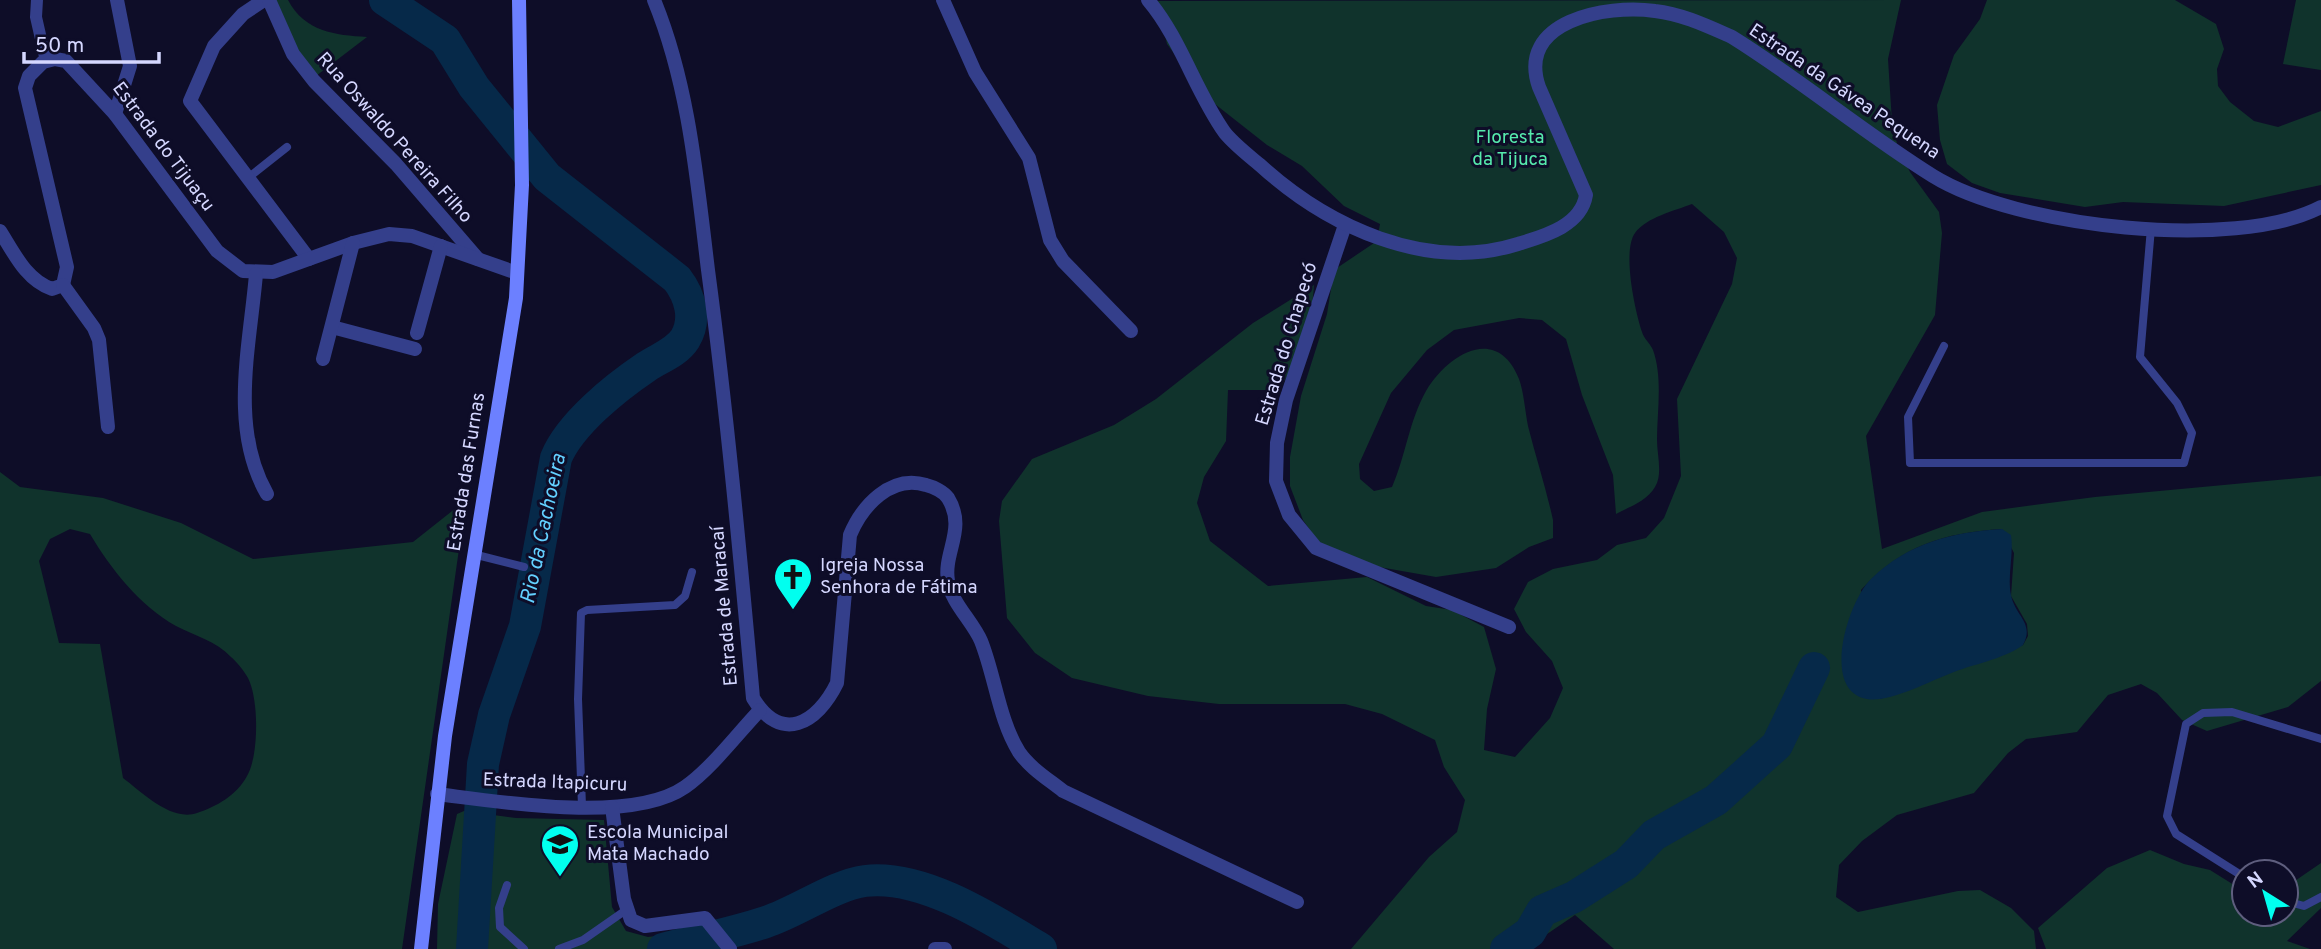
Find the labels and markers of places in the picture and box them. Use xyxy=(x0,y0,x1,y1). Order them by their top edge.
place label: Igreja Nossa Senhora de Fátima xyxy=(820,554,977,600)
church icon: Igreja Nossa Senhora de Fátima xyxy=(772,556,814,611)
place label: Escola Municipal Mata Machado xyxy=(587,821,728,867)
school or university icon: Escola Municipal Mata Machado xyxy=(539,823,581,878)

